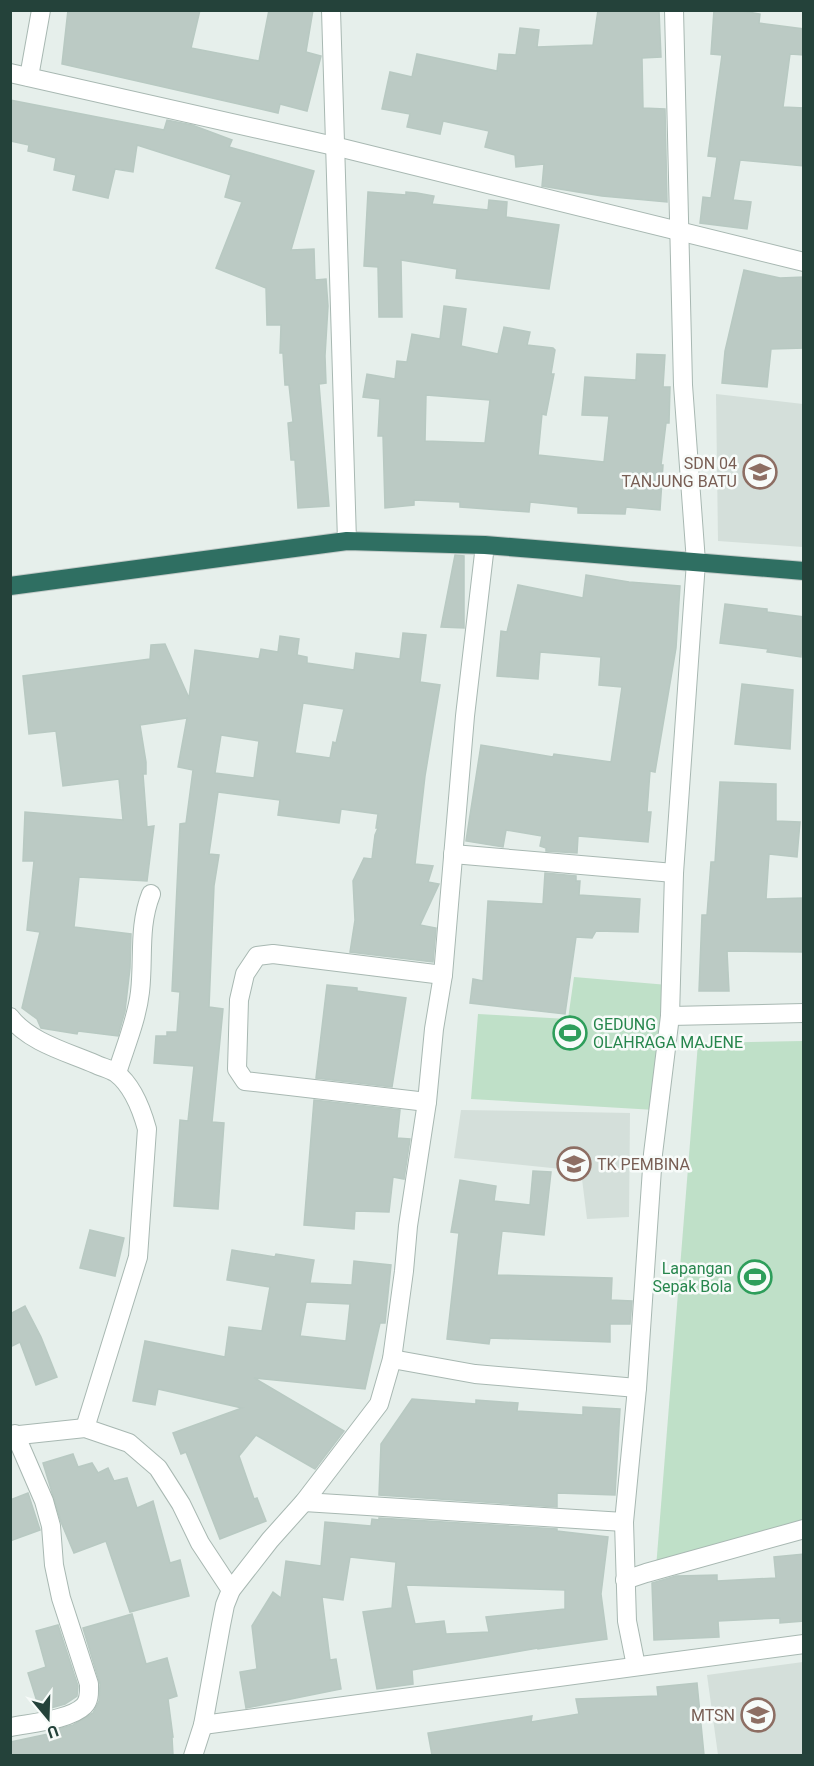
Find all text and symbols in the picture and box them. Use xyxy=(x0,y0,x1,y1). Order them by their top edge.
place label: SDN 04 TANJUNG BATU xyxy=(621,454,737,491)
school or university icon: SDN 04 TANJUNG BATU xyxy=(742,454,778,490)
sports icon: GEDUNG OLAHRAGA MAJENE xyxy=(552,1015,588,1051)
place label: GEDUNG OLAHRAGA MAJENE xyxy=(593,1015,743,1052)
school or university icon: TK PEMBINA xyxy=(556,1146,592,1182)
place label: TK PEMBINA xyxy=(597,1155,691,1174)
place label: Lapangan Sepak Bola xyxy=(653,1259,732,1296)
sports icon: Lapangan Sepak Bola xyxy=(737,1259,773,1295)
north arrow xyxy=(18,1688,78,1748)
school or university icon: MTSN xyxy=(740,1697,776,1733)
place label: MTSN xyxy=(691,1706,735,1725)
text: U xyxy=(45,1721,61,1742)

